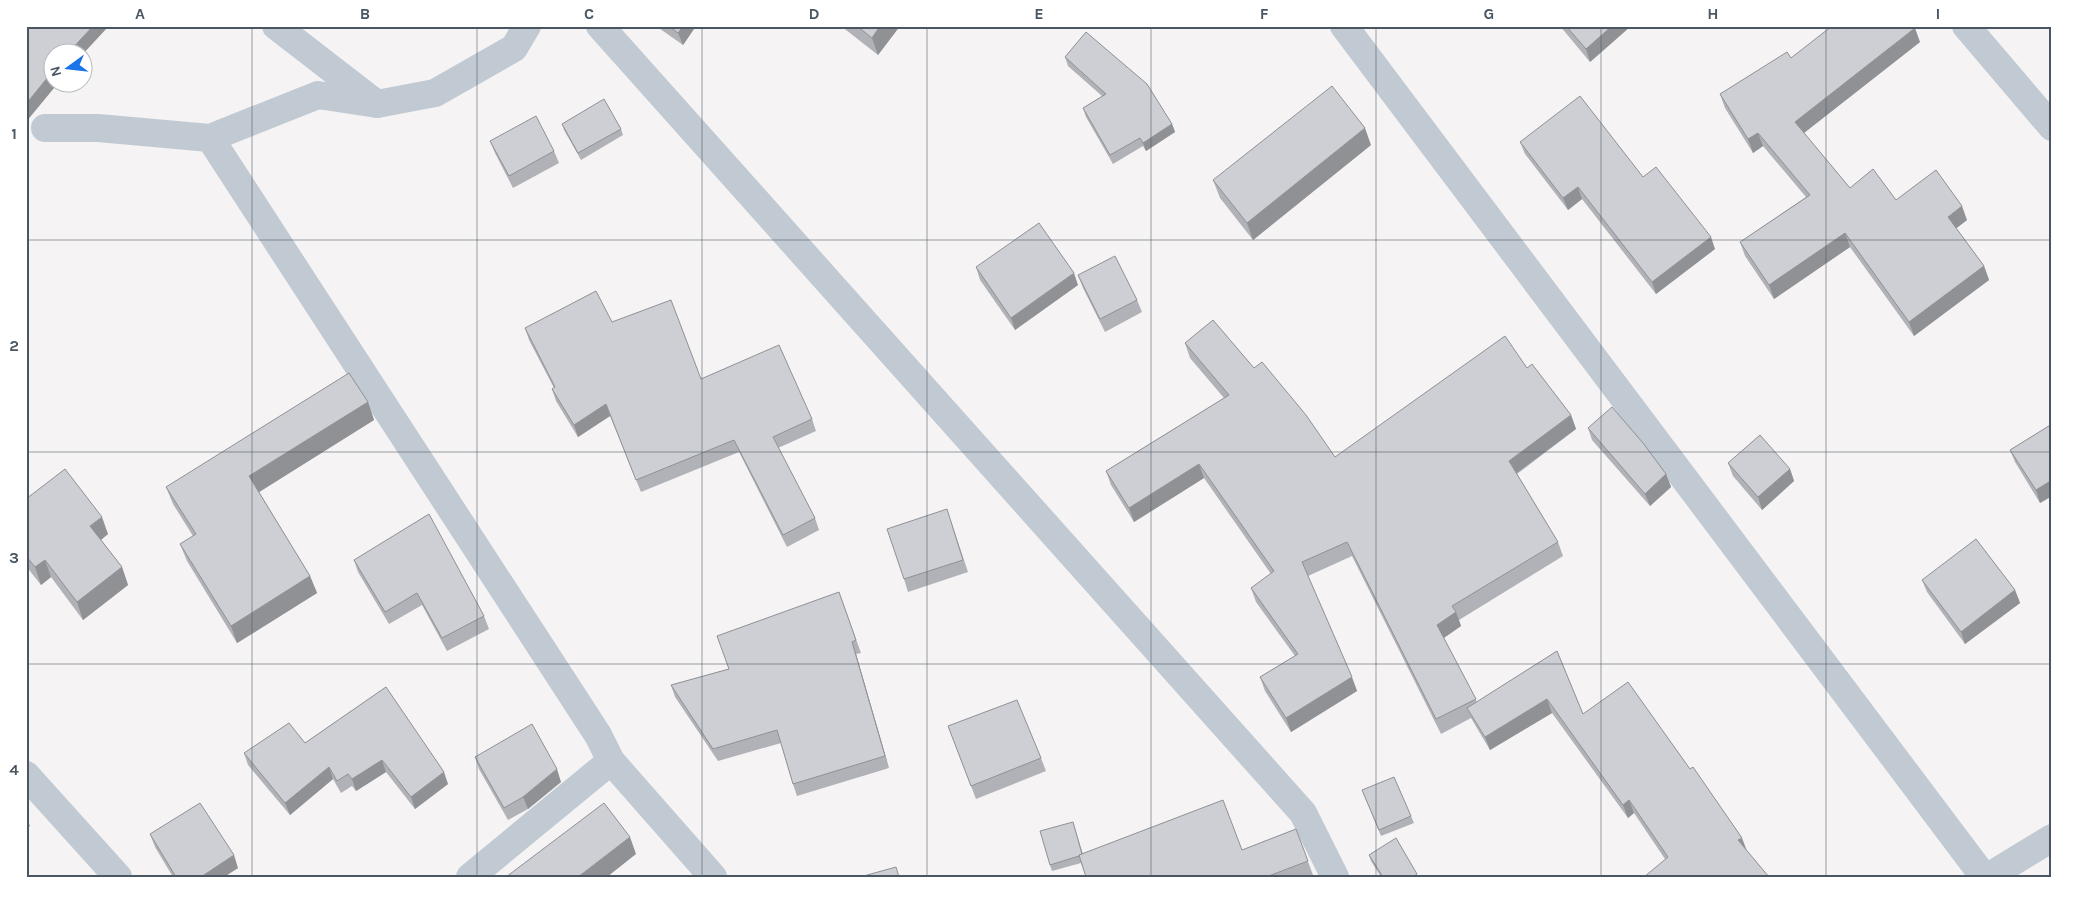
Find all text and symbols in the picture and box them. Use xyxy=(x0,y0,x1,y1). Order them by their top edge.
text: A xyxy=(135,4,145,23)
text: B xyxy=(360,4,370,23)
text: C xyxy=(584,4,594,23)
text: D xyxy=(809,4,820,23)
text: E xyxy=(1034,4,1044,23)
text: F xyxy=(1260,4,1269,23)
text: G xyxy=(1484,4,1494,23)
text: H xyxy=(1707,4,1719,23)
text: I xyxy=(1936,4,1940,23)
north arrow xyxy=(42,42,92,92)
text: N xyxy=(46,64,65,78)
text: 1 xyxy=(11,124,17,143)
text: 2 xyxy=(9,336,19,355)
text: 3 xyxy=(9,548,19,567)
text: 4 xyxy=(9,760,19,779)

